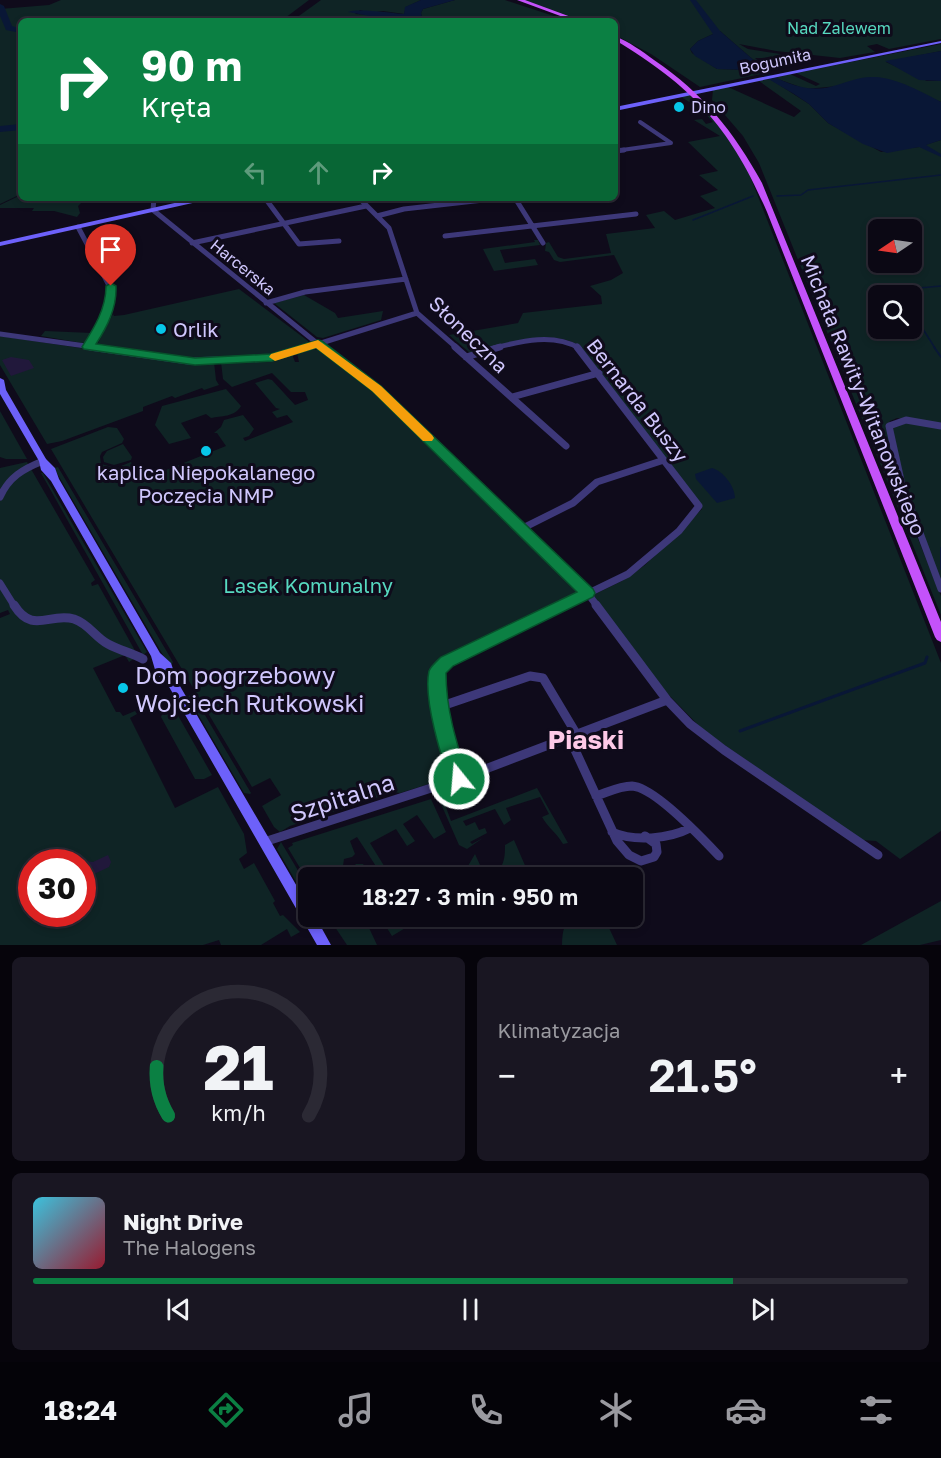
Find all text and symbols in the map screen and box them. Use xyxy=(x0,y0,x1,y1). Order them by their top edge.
park label: Nad Zalewem xyxy=(787,18,891,38)
text: 90 m xyxy=(141,40,242,90)
icon: right xyxy=(42,42,120,120)
street label: Bogumiła xyxy=(737,44,813,78)
text: Kręta xyxy=(141,91,212,123)
place label: Dino xyxy=(691,97,726,117)
marker: Dino xyxy=(672,100,686,114)
icon: left xyxy=(239,156,272,189)
icon: ahead xyxy=(302,156,335,189)
icon: right xyxy=(365,156,398,189)
north arrow xyxy=(868,219,922,273)
map controls xyxy=(868,219,922,339)
pin xyxy=(85,224,136,286)
icon: arrive xyxy=(94,233,127,266)
street label: Harcerska xyxy=(206,235,280,299)
street label: Michała Rawity-Witanowskiego xyxy=(797,251,931,539)
button: search xyxy=(868,285,922,339)
street label: Słoneczna xyxy=(425,291,513,377)
place label: Orlik xyxy=(173,317,219,341)
marker: Orlik xyxy=(154,322,168,336)
street label: Bernarda Buszy xyxy=(582,333,694,467)
marker: kaplica Niepokalanego Poczęcia NMP xyxy=(199,444,213,458)
place label: kaplica Niepokalanego Poczęcia NMP xyxy=(97,460,315,507)
park label: Lasek Komunalny xyxy=(223,573,393,597)
place label: Dom pogrzebowy Wojciech Rutkowski xyxy=(135,660,365,717)
marker: Dom pogrzebowy Wojciech Rutkowski xyxy=(116,681,130,695)
district label: Piaski xyxy=(548,724,624,755)
position arrow xyxy=(427,747,491,811)
street label: Szpitalna xyxy=(286,767,398,827)
speed limit sign: 30 xyxy=(18,849,96,927)
text: 18:27 · 3 min · 950 m xyxy=(363,883,578,910)
text: Klimatyzacja xyxy=(498,1018,620,1042)
text: 21 xyxy=(203,1029,273,1104)
text: 21.5° xyxy=(649,1048,757,1102)
text: − xyxy=(498,1056,516,1095)
text: + xyxy=(890,1056,908,1095)
text: km/h xyxy=(211,1100,266,1126)
text: Night Drive xyxy=(123,1208,243,1235)
text: The Halogens xyxy=(123,1235,256,1259)
icon: previous xyxy=(162,1293,195,1326)
icon: pause xyxy=(454,1293,487,1326)
icon: next xyxy=(746,1293,779,1326)
icon: directions xyxy=(205,1389,247,1431)
icon: music xyxy=(335,1389,377,1431)
icon: phone xyxy=(465,1389,507,1431)
icon: climate xyxy=(595,1389,637,1431)
icon: car xyxy=(725,1389,767,1431)
icon: filters xyxy=(855,1389,897,1431)
text: 18:24 xyxy=(44,1394,117,1426)

